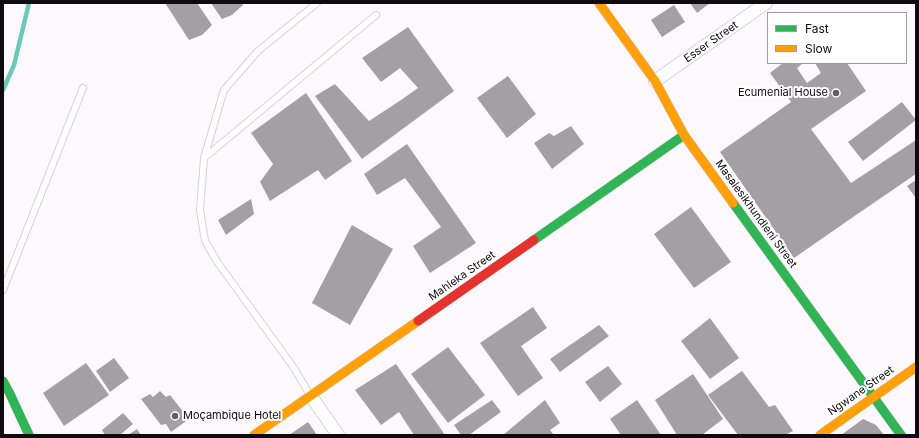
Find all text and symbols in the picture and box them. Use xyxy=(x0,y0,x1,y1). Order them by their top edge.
legend xyxy=(767,12,907,64)
street label: Esser Street xyxy=(681,19,741,65)
text: Fast xyxy=(805,21,829,36)
text: Slow xyxy=(805,41,832,56)
place label: Ecumenial House xyxy=(738,86,828,100)
marker: Ecumenial House xyxy=(831,88,841,98)
street label: Masalesikhundleni Street xyxy=(712,157,800,271)
street label: Mahleka Street xyxy=(426,248,498,304)
street label: Ngwane Street xyxy=(826,363,896,419)
place label: Moçambique Hotel xyxy=(183,409,281,423)
marker: Moçambique Hotel xyxy=(170,411,180,421)

